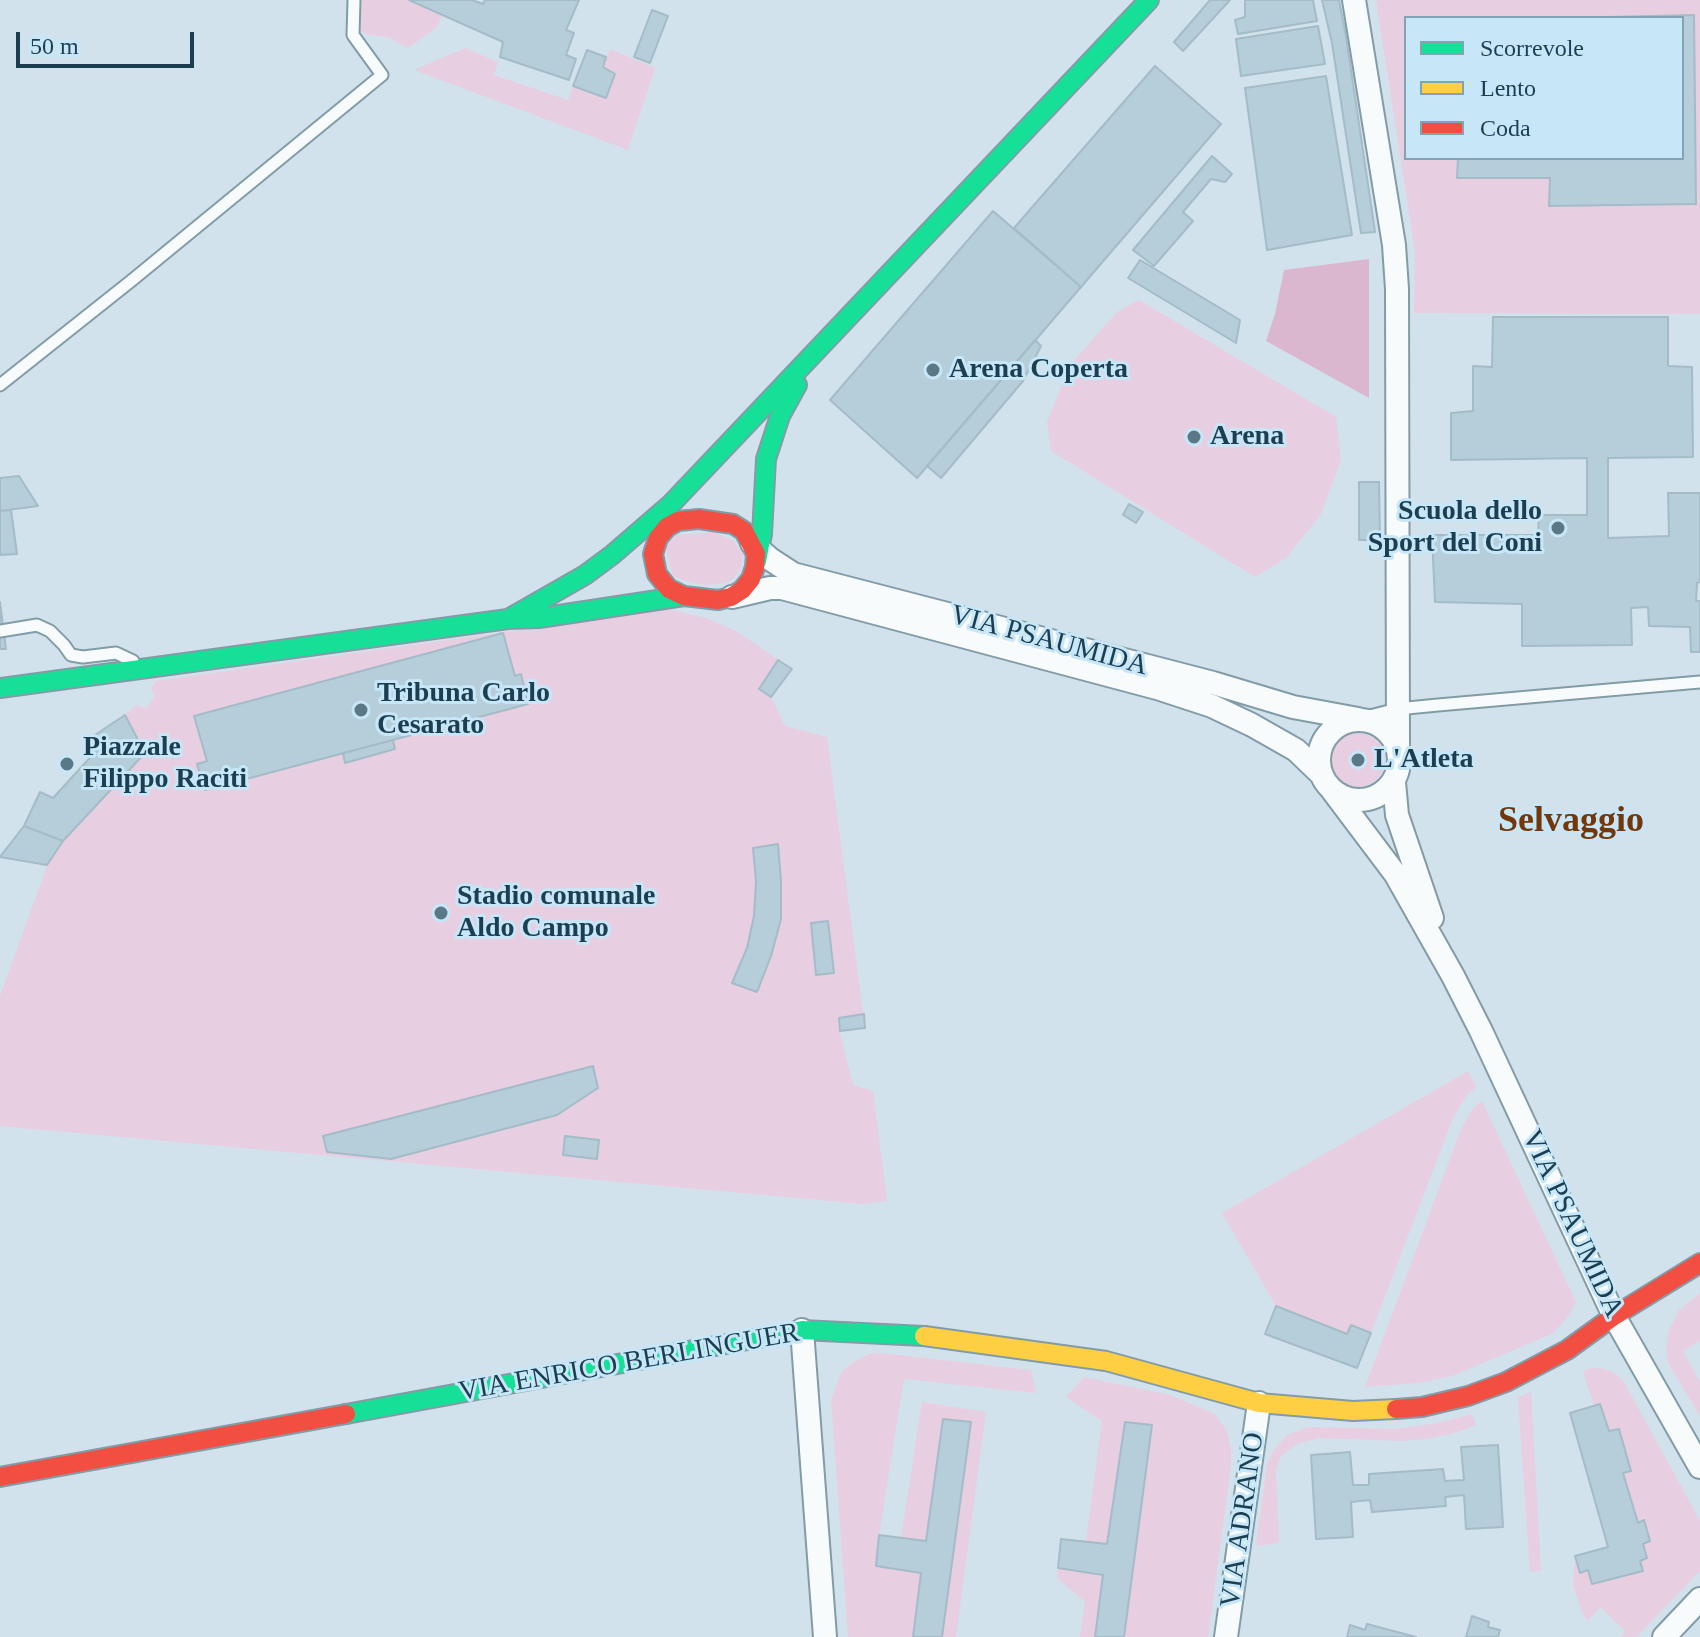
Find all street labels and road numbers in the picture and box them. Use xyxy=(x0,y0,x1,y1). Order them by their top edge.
street label: VIA PSAUMIDA xyxy=(947,599,1151,683)
street label: VIA PSAUMIDA xyxy=(1514,1125,1630,1323)
street label: VIA ENRICO BERLINGUER xyxy=(456,1316,802,1410)
street label: VIA ADRANO xyxy=(1214,1430,1272,1610)

